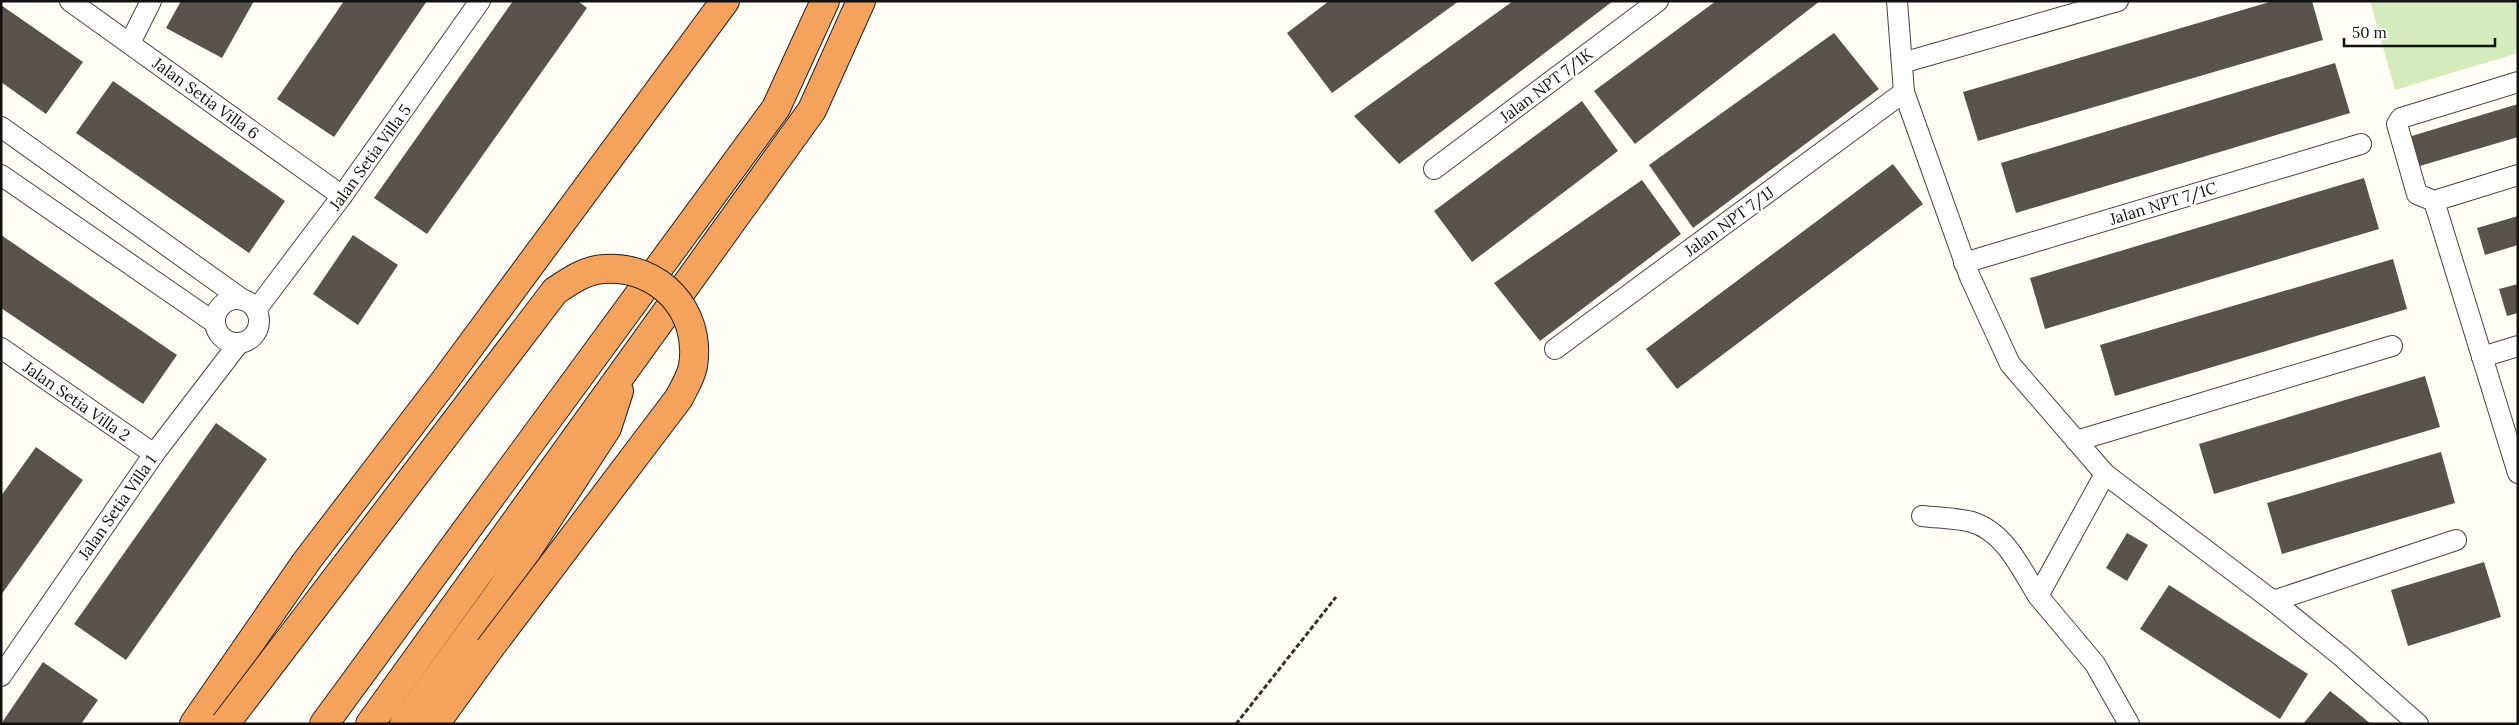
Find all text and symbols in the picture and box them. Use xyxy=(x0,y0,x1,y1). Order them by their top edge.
scale bar xyxy=(2344,15,2495,47)
text: 50 m xyxy=(2352,23,2387,42)
street label: Jalan NPT 7/1K xyxy=(1495,44,1597,128)
street label: Jalan Setia Villa 6 xyxy=(148,52,263,143)
street label: Jalan Setia Villa 5 xyxy=(324,100,415,215)
street label: Jalan NPT 7/1C xyxy=(2106,177,2219,230)
street label: Jalan NPT 7/1J xyxy=(1679,182,1778,262)
street label: Jalan Setia Villa 2 xyxy=(19,356,134,445)
street label: Jalan Setia Villa 1 xyxy=(73,451,161,564)

